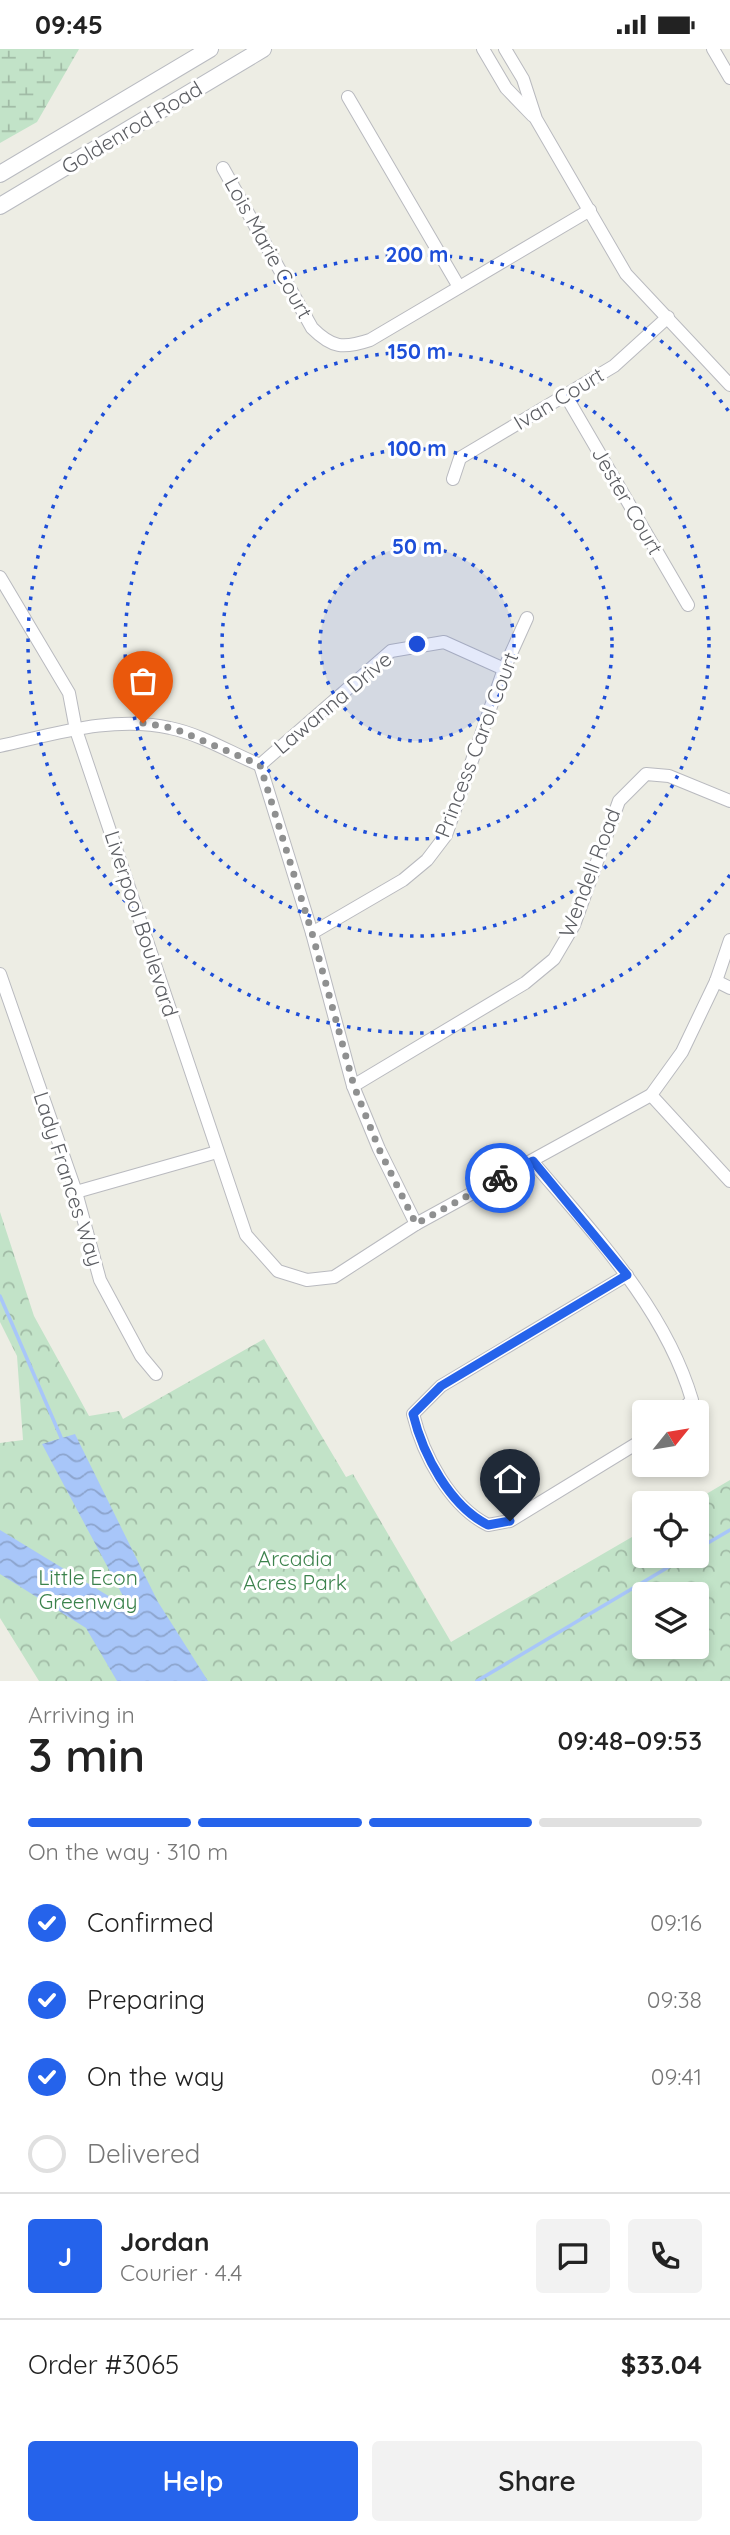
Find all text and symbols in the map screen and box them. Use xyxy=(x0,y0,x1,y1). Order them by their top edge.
text: 09:45 xyxy=(35,8,103,41)
street label: Goldenrod Road xyxy=(56,75,207,179)
street label: Lois Marie Court xyxy=(219,172,318,323)
text: 200 m xyxy=(386,241,448,267)
text: 150 m xyxy=(388,338,446,364)
street label: Ivan Court xyxy=(509,361,608,435)
text: 100 m xyxy=(387,435,447,461)
street label: Jester Court xyxy=(587,442,669,559)
text: 50 m xyxy=(392,533,442,559)
centre of rings xyxy=(405,632,429,656)
street label: Lawanna Drive xyxy=(268,645,397,759)
street label: Princess Carol Court xyxy=(429,648,523,841)
pin xyxy=(113,651,173,723)
icon: bag xyxy=(124,662,162,700)
street label: Wendell Road xyxy=(553,804,626,941)
street label: Liverpool Boulevard xyxy=(100,827,184,1020)
street label: Lady Frances Way xyxy=(29,1088,109,1269)
courier xyxy=(465,1143,535,1213)
icon: bike xyxy=(481,1159,519,1197)
north arrow xyxy=(632,1400,709,1477)
map controls xyxy=(632,1400,709,1659)
pin xyxy=(480,1449,540,1521)
icon: home xyxy=(491,1460,529,1498)
button: locate xyxy=(632,1491,709,1568)
park label: Arcadia Acres Park xyxy=(243,1545,347,1595)
park label: Little Econ Greenway xyxy=(38,1564,138,1614)
button: layers xyxy=(632,1582,709,1659)
text: Arriving in xyxy=(28,1700,135,1729)
text: 09:48–09:53 xyxy=(557,1724,702,1757)
text: 3 min xyxy=(28,1726,145,1784)
text: On the way · 310 m xyxy=(28,1837,228,1866)
icon: check xyxy=(28,1904,66,1942)
text: Confirmed xyxy=(87,1906,214,1939)
text: 09:16 xyxy=(650,1908,702,1937)
icon: check xyxy=(28,1981,66,2019)
text: Preparing xyxy=(87,1983,205,2016)
text: 09:38 xyxy=(647,1985,702,2014)
icon: check xyxy=(28,2058,66,2096)
text: On the way xyxy=(87,2060,225,2093)
text: 09:41 xyxy=(651,2062,702,2091)
text: Delivered xyxy=(87,2137,200,2170)
button: chat xyxy=(536,2219,610,2293)
button: phone xyxy=(628,2219,702,2293)
text: Jordan xyxy=(120,2225,209,2258)
text: J xyxy=(58,2240,72,2273)
text: Courier · 4.4 xyxy=(120,2258,242,2287)
text: Order #3065 xyxy=(28,2348,179,2381)
text: $33.04 xyxy=(621,2348,702,2381)
button: Help xyxy=(28,2441,358,2521)
button: Share xyxy=(372,2441,702,2521)

